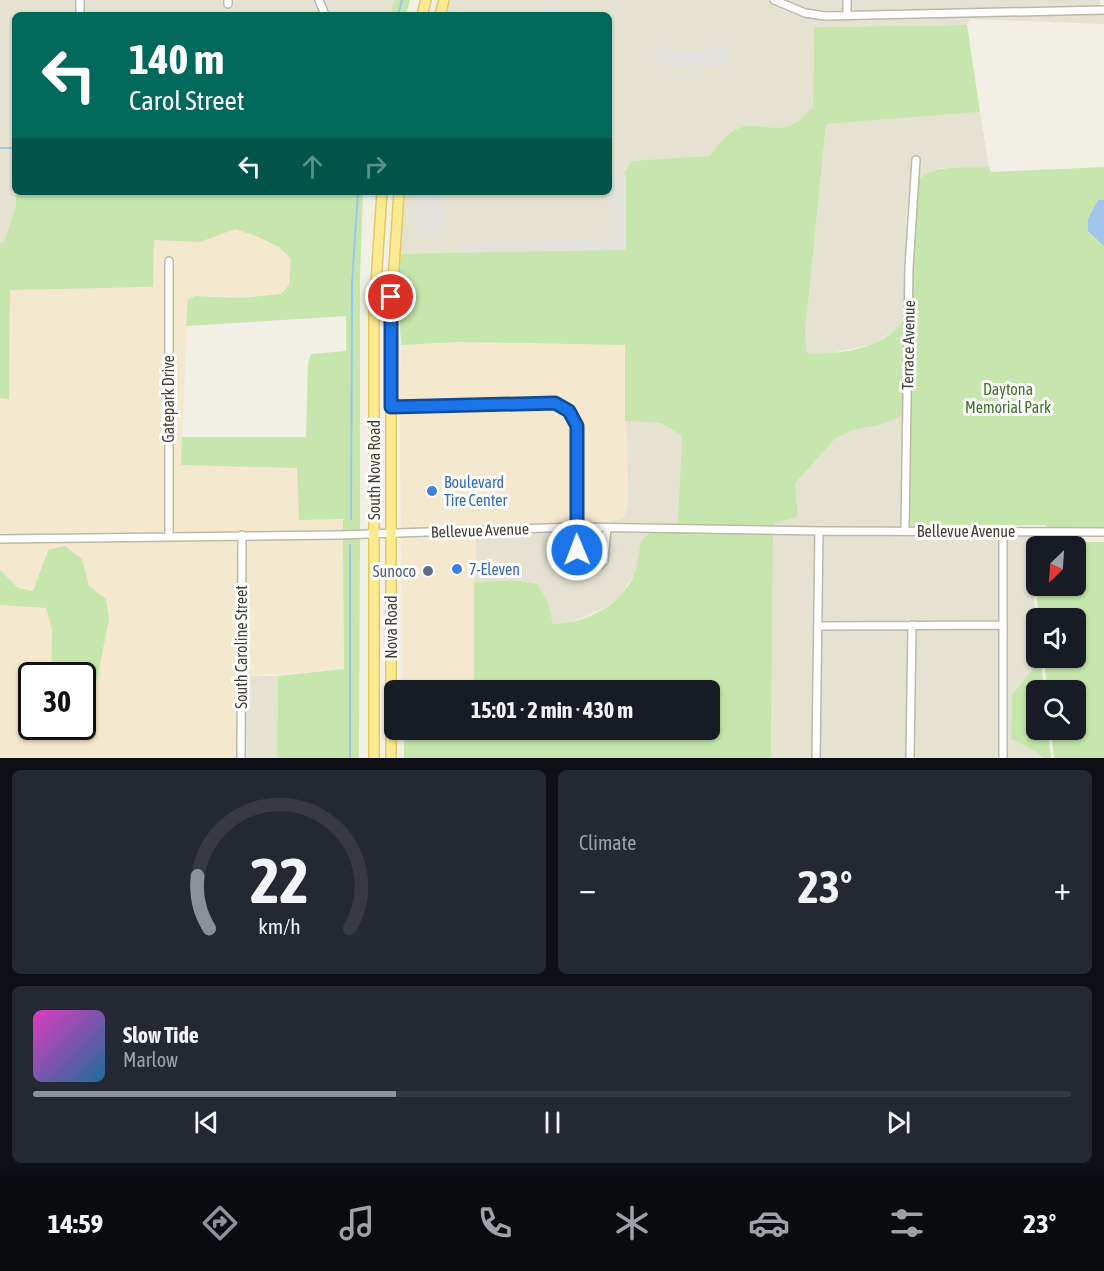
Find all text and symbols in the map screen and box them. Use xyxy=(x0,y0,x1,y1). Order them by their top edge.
text: 140 m xyxy=(129,35,224,83)
icon: left xyxy=(30,36,108,114)
text: Carol Street xyxy=(129,85,244,116)
icon: left xyxy=(233,150,266,183)
icon: ahead xyxy=(296,150,329,183)
icon: right xyxy=(359,150,392,183)
pin xyxy=(365,271,416,322)
icon: arrive xyxy=(374,280,407,313)
street label: Terrace Avenue xyxy=(898,300,918,390)
street label: Gatepark Drive xyxy=(159,355,178,443)
park label: Daytona Memorial Park xyxy=(965,380,1051,416)
street label: South Nova Road xyxy=(365,420,383,520)
place label: Boulevard Tire Center xyxy=(444,473,507,509)
marker: Boulevard Tire Center xyxy=(425,484,439,498)
position arrow xyxy=(545,518,609,582)
street label: Bellevue Avenue xyxy=(431,519,529,541)
street label: Bellevue Avenue xyxy=(917,522,1015,540)
north arrow xyxy=(1026,536,1086,596)
map controls xyxy=(1026,536,1086,740)
place label: 7-Eleven xyxy=(469,560,520,578)
place label: Sunoco xyxy=(373,562,416,580)
marker: 7-Eleven xyxy=(450,562,464,576)
marker: Sunoco xyxy=(421,564,435,578)
street label: South Caroline Street xyxy=(232,585,250,709)
street label: Nova Road xyxy=(382,595,400,659)
button: sound xyxy=(1026,608,1086,668)
speed limit sign: 30 xyxy=(18,662,96,740)
button: search xyxy=(1026,680,1086,740)
text: 15:01 · 2 min · 430 m xyxy=(471,697,633,723)
text: Climate xyxy=(579,831,636,854)
text: 22 xyxy=(250,845,308,916)
text: 23° xyxy=(798,861,852,913)
text: − xyxy=(579,869,596,907)
text: + xyxy=(1054,869,1071,907)
text: km/h xyxy=(258,914,300,939)
text: Slow Tide xyxy=(123,1022,199,1048)
text: Marlow xyxy=(123,1048,178,1071)
icon: previous xyxy=(190,1106,223,1139)
icon: pause xyxy=(536,1106,569,1139)
icon: next xyxy=(882,1106,915,1139)
icon: directions xyxy=(199,1202,241,1244)
icon: music xyxy=(336,1202,378,1244)
icon: phone xyxy=(474,1202,516,1244)
icon: climate xyxy=(611,1202,653,1244)
icon: car xyxy=(748,1202,790,1244)
icon: filters xyxy=(886,1202,928,1244)
text: 14:59 xyxy=(48,1208,103,1239)
text: 23° xyxy=(1023,1208,1056,1239)

